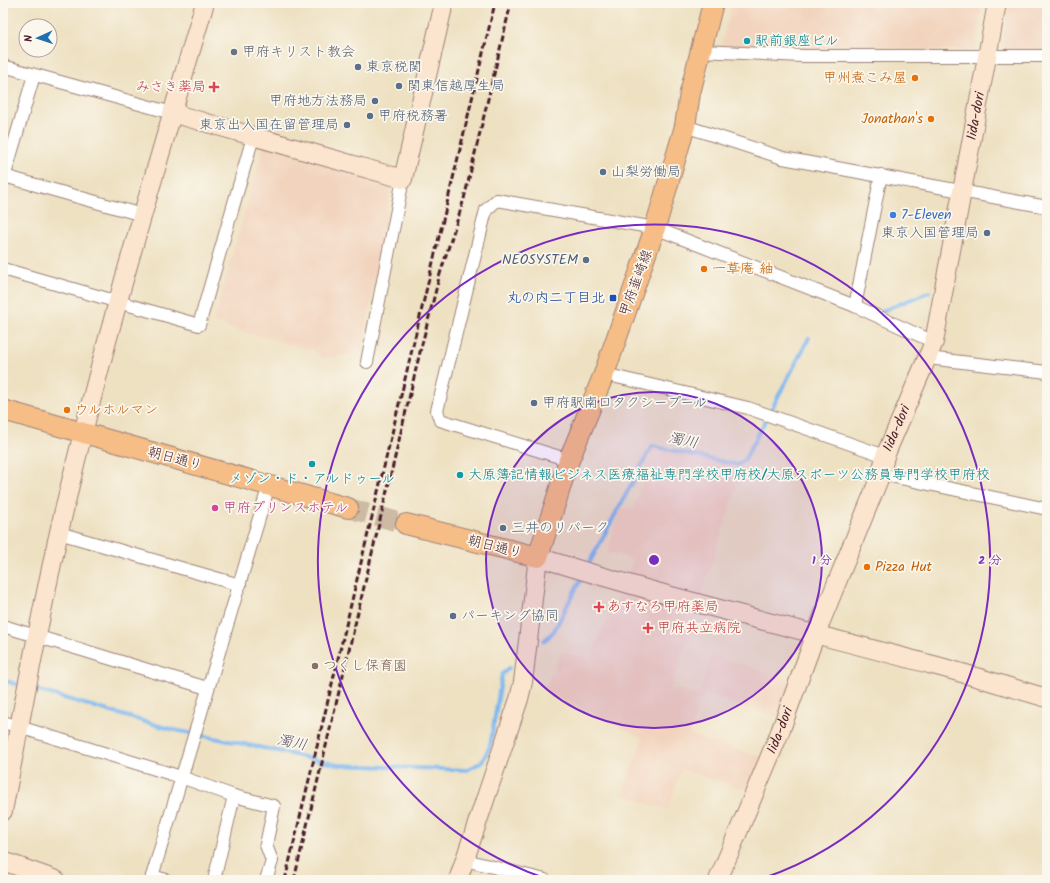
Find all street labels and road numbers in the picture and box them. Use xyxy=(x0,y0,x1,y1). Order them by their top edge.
street label: Iida-dori xyxy=(961,89,991,142)
street label: 甲府韮崎線 xyxy=(614,246,658,320)
street label: Iida-dori xyxy=(877,401,917,455)
street label: 朝日通り xyxy=(145,441,205,477)
street label: 朝日通り xyxy=(465,530,525,564)
street label: Iida-dori xyxy=(761,703,799,757)

